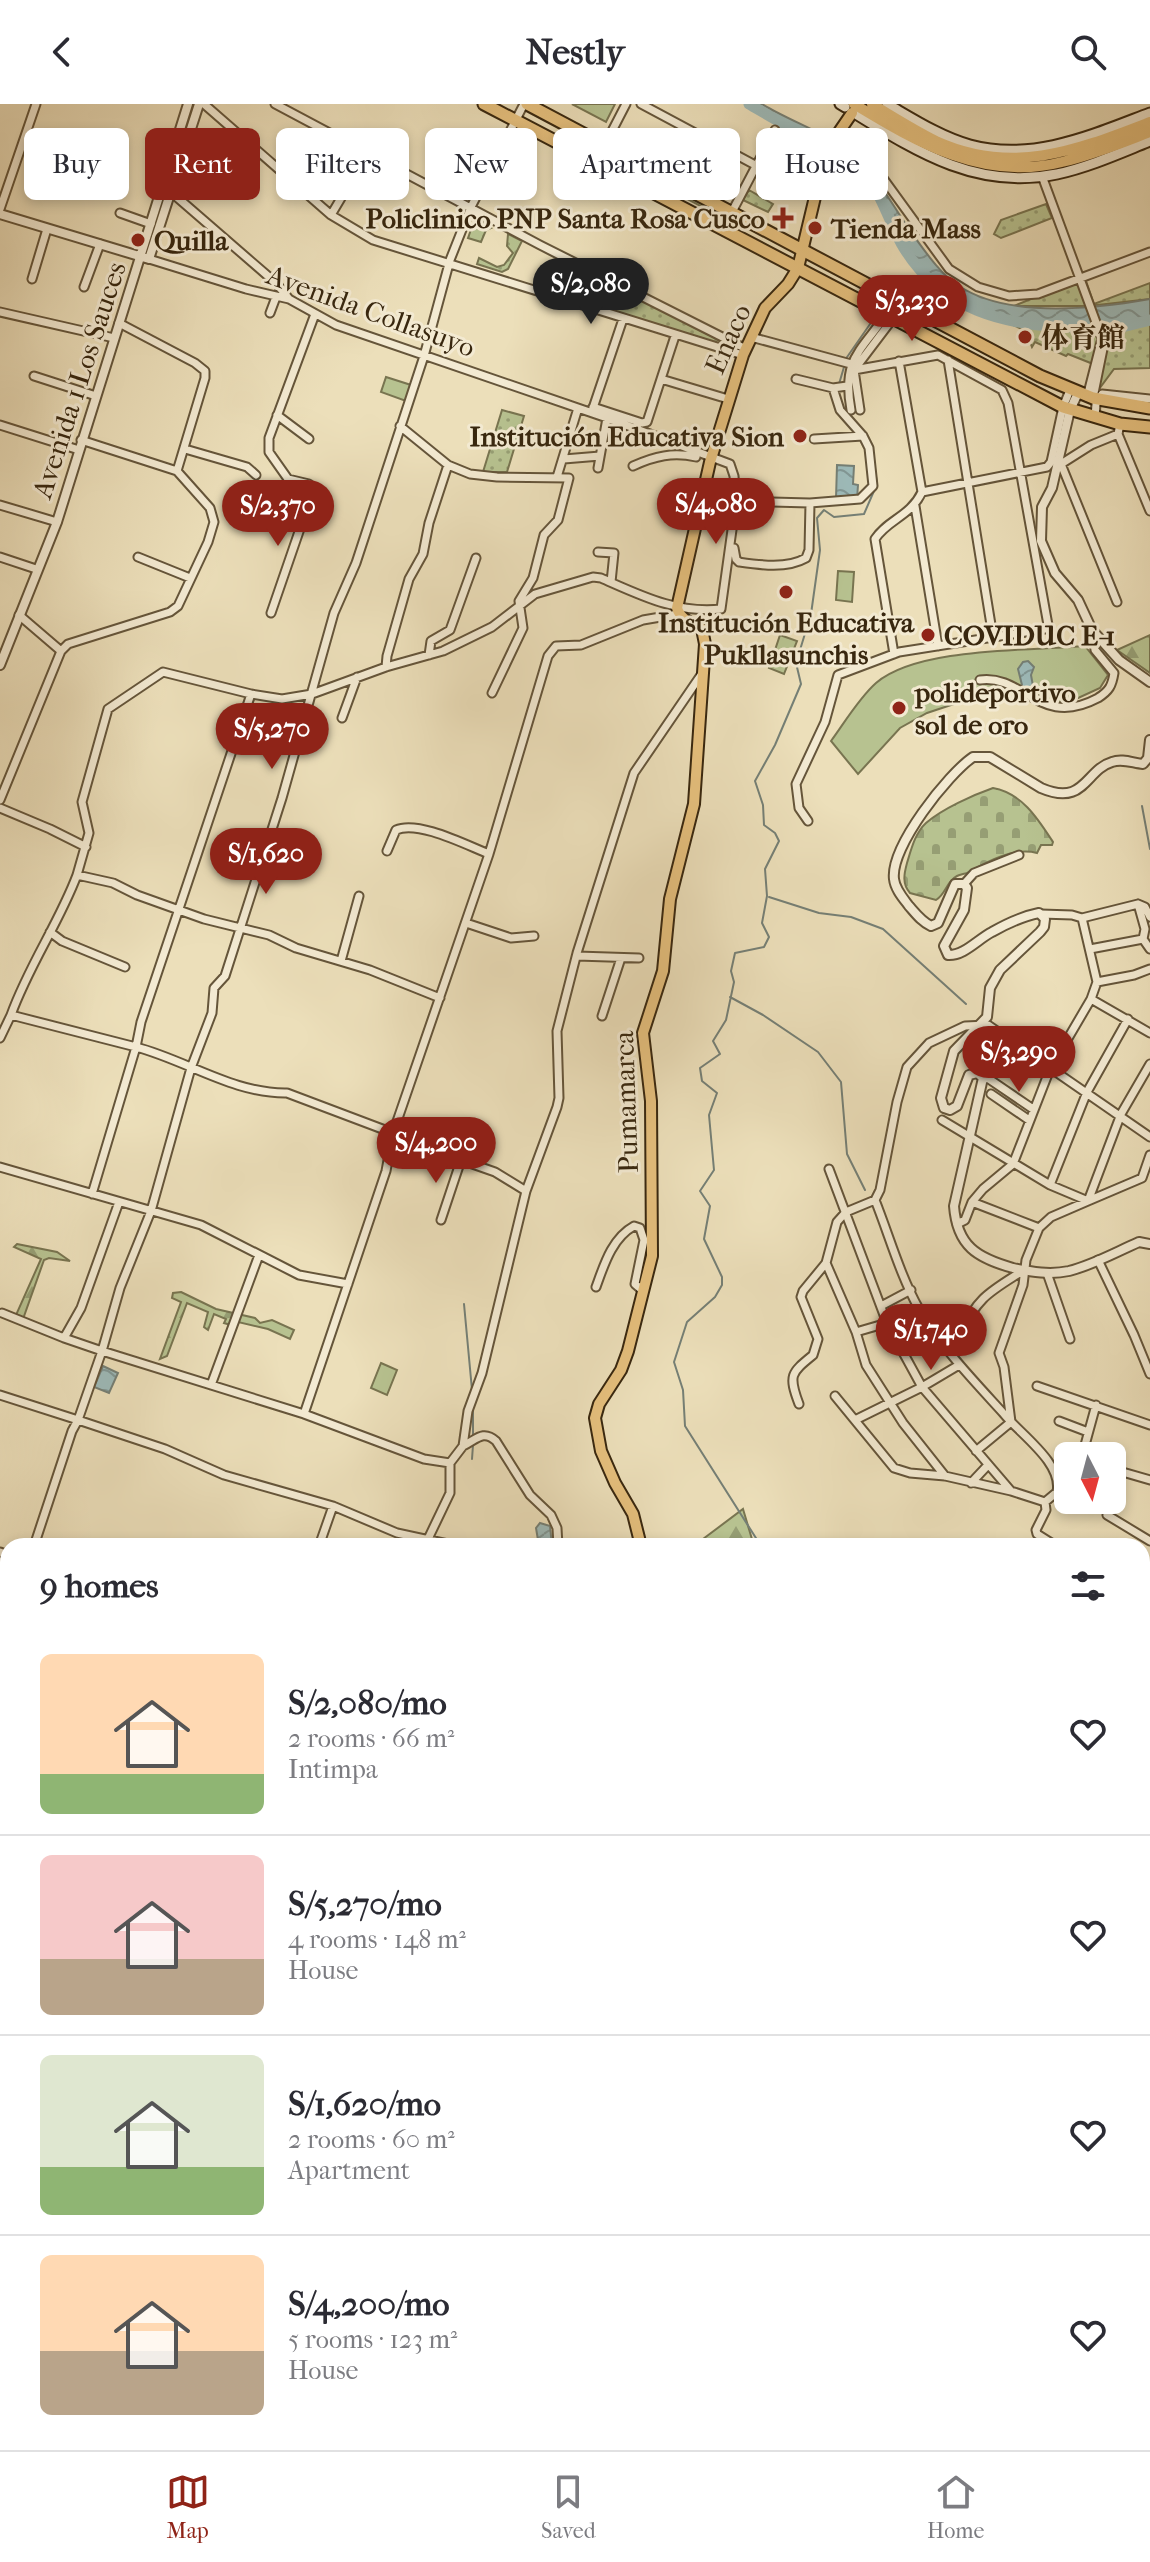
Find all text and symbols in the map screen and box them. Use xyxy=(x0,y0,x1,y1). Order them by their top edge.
icon: back xyxy=(40,30,84,74)
icon: search xyxy=(1066,30,1110,74)
text: Nestly xyxy=(526,31,625,73)
chip: Buy xyxy=(24,128,129,200)
chip: Rent xyxy=(145,128,260,200)
chip: Filters xyxy=(276,128,409,200)
chip: New xyxy=(425,128,537,200)
chip: Apartment xyxy=(553,128,740,200)
chip: House xyxy=(756,128,888,200)
place label: Policlinico PNP Santa Rosa Cusco xyxy=(366,202,765,235)
marker: Policlinico PNP Santa Rosa Cusco xyxy=(772,207,794,229)
place label: Tienda Mass xyxy=(830,212,981,245)
marker: Tienda Mass xyxy=(806,219,824,237)
place label: Quilla xyxy=(154,224,229,257)
marker: Quilla xyxy=(129,231,147,249)
street label: Avenida 1 Los Sauces xyxy=(25,258,133,503)
street label: Avenida Collasuyo xyxy=(262,258,480,364)
pin: S/2,080 xyxy=(517,258,665,326)
text: S/2,080 xyxy=(551,268,631,299)
pin: S/3,230 xyxy=(838,275,986,343)
text: S/3,230 xyxy=(875,285,949,316)
street label: Enaco xyxy=(698,299,758,379)
place label: 体育館 xyxy=(1041,321,1125,354)
marker: 体育館 xyxy=(1016,328,1034,346)
place label: Institución Educativa Sion xyxy=(470,420,785,453)
marker: Institución Educativa Sion xyxy=(791,427,809,445)
pin: S/4,080 xyxy=(642,478,790,546)
pin: S/2,370 xyxy=(204,480,352,548)
text: S/4,080 xyxy=(675,488,757,519)
text: S/2,370 xyxy=(240,490,316,521)
marker: Institución Educativa Pukllasunchis xyxy=(777,583,795,601)
place label: Institución Educativa Pukllasunchis xyxy=(658,606,915,671)
place label: COVIDUC E-1 xyxy=(944,619,1115,652)
marker: COVIDUC E-1 xyxy=(919,626,937,644)
place label: polideportivo sol de oro xyxy=(914,676,1076,741)
marker: polideportivo sol de oro xyxy=(890,699,908,717)
pin: S/5,270 xyxy=(198,703,346,771)
text: S/5,270 xyxy=(234,713,310,744)
pin: S/1,620 xyxy=(192,828,340,896)
text: S/1,620 xyxy=(228,838,304,869)
pin: S/3,290 xyxy=(945,1026,1093,1094)
street label: Pumamarca xyxy=(607,1029,645,1174)
text: S/3,290 xyxy=(980,1036,1058,1067)
pin: S/4,200 xyxy=(362,1117,510,1185)
text: S/4,200 xyxy=(395,1127,477,1158)
pin: S/1,740 xyxy=(857,1304,1005,1372)
text: S/1,740 xyxy=(894,1314,968,1345)
north arrow xyxy=(1054,1442,1126,1514)
map controls xyxy=(1054,1442,1126,1514)
icon: filters xyxy=(1066,1564,1110,1608)
text: 9 homes xyxy=(40,1566,159,1606)
text: S/2,080/mo xyxy=(288,1683,447,1723)
icon: home xyxy=(104,1686,200,1782)
icon: heart xyxy=(1066,1712,1110,1756)
text: 2 rooms · 66 m² xyxy=(288,1723,454,1754)
text: Intimpa xyxy=(288,1754,378,1785)
text: S/5,270/mo xyxy=(288,1884,442,1924)
icon: home xyxy=(104,1887,200,1983)
icon: heart xyxy=(1066,1913,1110,1957)
text: 4 rooms · 148 m² xyxy=(288,1924,466,1955)
text: House xyxy=(288,1955,358,1986)
text: S/1,620/mo xyxy=(288,2084,441,2124)
icon: home xyxy=(104,2087,200,2183)
icon: heart xyxy=(1066,2113,1110,2157)
text: 2 rooms · 60 m² xyxy=(288,2124,455,2155)
text: Apartment xyxy=(288,2155,410,2186)
text: S/4,200/mo xyxy=(288,2284,450,2324)
icon: home xyxy=(104,2287,200,2383)
icon: heart xyxy=(1066,2313,1110,2357)
text: 5 rooms · 123 m² xyxy=(288,2324,457,2355)
text: House xyxy=(288,2355,358,2386)
tab: Map xyxy=(166,2470,210,2544)
tab: Saved xyxy=(541,2470,596,2544)
tab: Home xyxy=(927,2470,984,2544)

